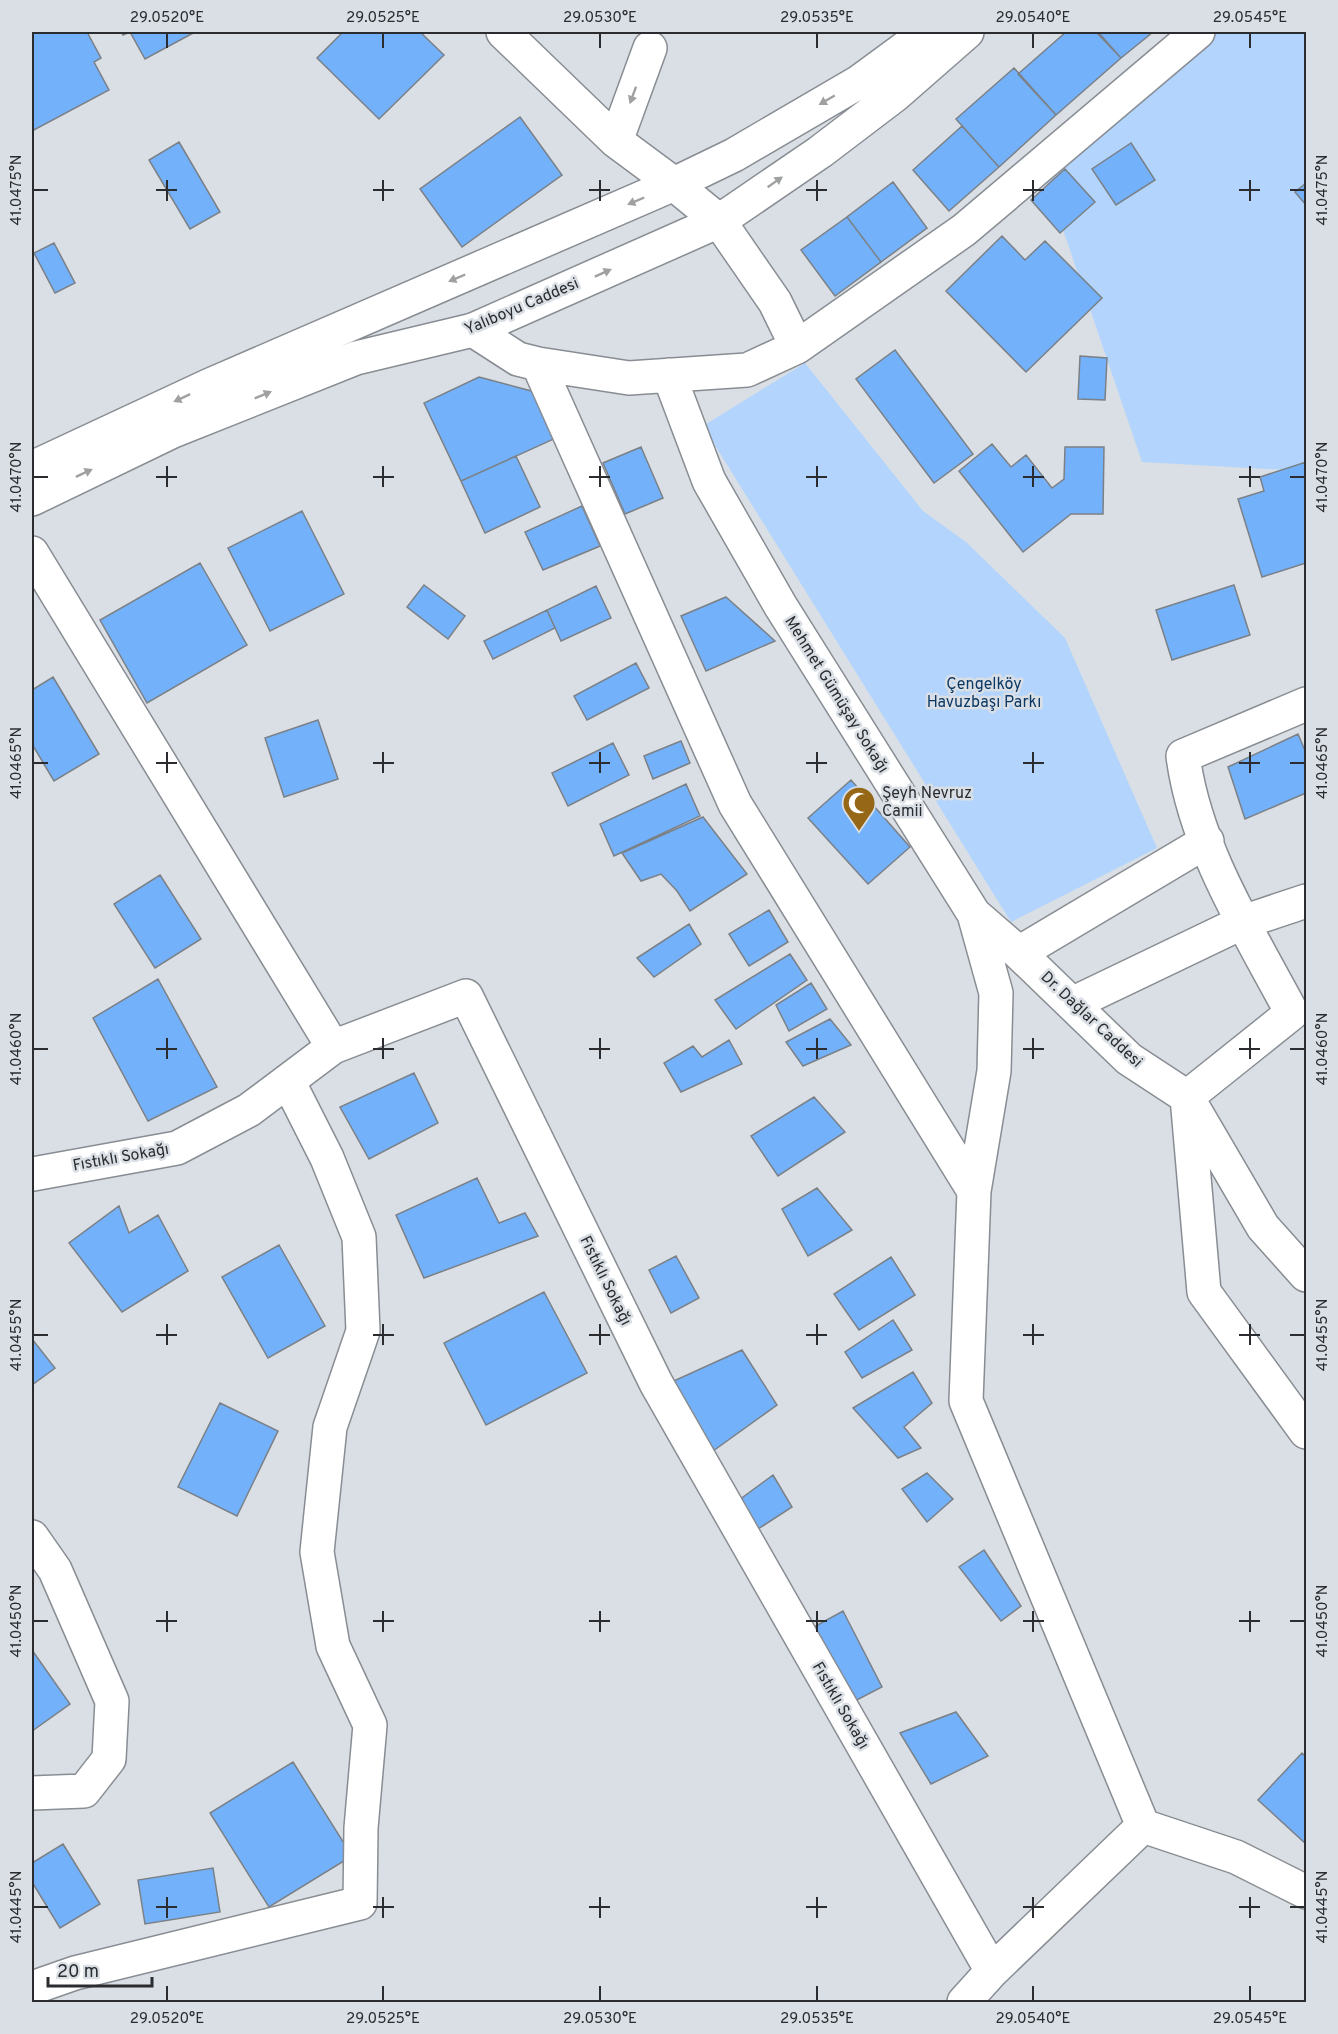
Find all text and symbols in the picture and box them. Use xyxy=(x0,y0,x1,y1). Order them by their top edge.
text: 29.0520°E xyxy=(130,9,204,28)
text: 29.0525°E xyxy=(346,9,420,28)
text: 29.0530°E xyxy=(563,9,637,28)
text: 29.0535°E xyxy=(780,9,854,28)
text: 29.0540°E xyxy=(996,9,1070,28)
text: 29.0545°E xyxy=(1213,9,1287,28)
one-way arrow xyxy=(628,86,638,104)
one-way arrow xyxy=(819,95,835,106)
text: 41.0475°N xyxy=(8,155,27,225)
text: 41.0475°N xyxy=(1314,155,1333,225)
one-way arrow xyxy=(767,176,783,188)
one-way arrow xyxy=(627,197,645,206)
one-way arrow xyxy=(595,268,612,277)
one-way arrow xyxy=(448,274,466,283)
street label: Yalıboyu Caddesi xyxy=(462,274,582,340)
one-way arrow xyxy=(254,390,272,399)
one-way arrow xyxy=(173,393,190,402)
text: 41.0470°N xyxy=(8,442,27,512)
text: 41.0470°N xyxy=(1314,442,1333,512)
one-way arrow xyxy=(76,469,93,478)
street label: Mehmet Gümüşay Sokağı xyxy=(779,613,893,777)
park label: Çengelköy Havuzbaşı Parkı xyxy=(927,675,1041,713)
text: 41.0465°N xyxy=(8,727,27,799)
text: 41.0465°N xyxy=(1314,727,1333,799)
place label: Şeyh Nevruz Camii xyxy=(882,784,972,822)
mosque icon: Şeyh Nevruz Camii xyxy=(841,785,877,832)
street label: Dr. Dağlar Caddesi xyxy=(1036,968,1146,1072)
text: 41.0460°N xyxy=(8,1013,27,1085)
text: 41.0460°N xyxy=(1314,1013,1333,1085)
street label: Fıstıklı Sokağı xyxy=(71,1140,171,1176)
street label: Fıstıklı Sokağı xyxy=(575,1233,635,1329)
text: 41.0455°N xyxy=(8,1299,27,1371)
text: 41.0455°N xyxy=(1314,1299,1333,1371)
text: 41.0450°N xyxy=(8,1585,27,1657)
text: 41.0450°N xyxy=(1314,1585,1333,1657)
street label: Fıstıklı Sokağı xyxy=(807,1659,873,1753)
text: 41.0445°N xyxy=(8,1871,27,1943)
text: 41.0445°N xyxy=(1314,1871,1333,1943)
scale bar xyxy=(48,1950,152,1988)
text: 20 m xyxy=(57,1961,99,1984)
text: 29.0520°E xyxy=(130,2010,204,2029)
text: 29.0525°E xyxy=(346,2010,420,2029)
text: 29.0530°E xyxy=(563,2010,637,2029)
text: 29.0535°E xyxy=(780,2010,854,2029)
text: 29.0540°E xyxy=(996,2010,1070,2029)
text: 29.0545°E xyxy=(1213,2010,1287,2029)

